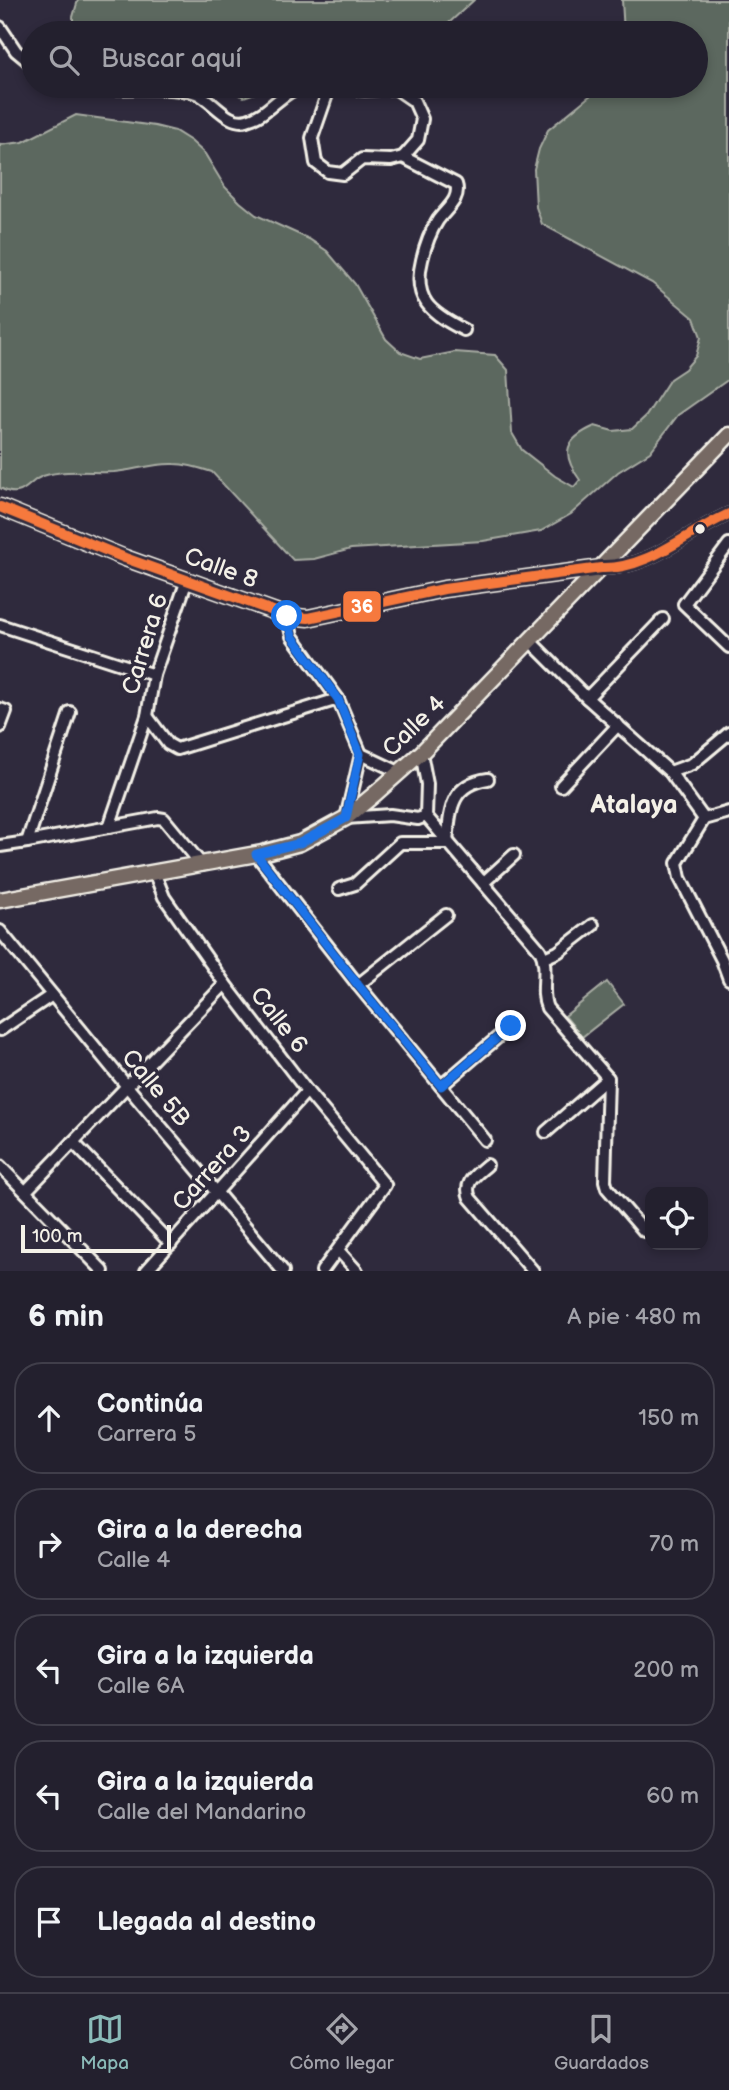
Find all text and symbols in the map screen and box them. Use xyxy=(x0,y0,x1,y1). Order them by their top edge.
search box xyxy=(21,21,708,98)
icon: search xyxy=(45,41,83,79)
text: Buscar aquí xyxy=(101,44,242,75)
unlabelled marker xyxy=(693,522,707,536)
street label: Calle 8 xyxy=(180,541,262,595)
street label: Carrera 6 xyxy=(116,590,174,698)
line badge: 36 xyxy=(342,590,382,623)
text: 36 xyxy=(351,596,373,619)
route start xyxy=(271,600,302,631)
street label: Calle 4 xyxy=(376,689,452,763)
district label: Atalaya xyxy=(589,790,678,821)
street label: Calle 6 xyxy=(244,981,314,1059)
route end xyxy=(495,1010,526,1041)
street label: Calle 5B xyxy=(115,1043,197,1133)
street label: Carrera 3 xyxy=(166,1119,258,1217)
map controls xyxy=(645,1187,708,1250)
button: locate xyxy=(645,1187,708,1250)
scale bar xyxy=(21,1222,172,1254)
text: 100 m xyxy=(32,1225,83,1248)
text: 6 min xyxy=(28,1299,104,1335)
text: A pie · 480 m xyxy=(567,1303,701,1331)
text: Continúa xyxy=(97,1389,204,1420)
icon: ahead xyxy=(30,1399,68,1437)
text: 150 m xyxy=(638,1404,699,1432)
text: Carrera 5 xyxy=(97,1420,196,1448)
text: Gira a la derecha xyxy=(97,1515,303,1546)
icon: right xyxy=(30,1525,68,1563)
text: 70 m xyxy=(649,1530,699,1558)
text: Calle 4 xyxy=(97,1546,170,1574)
text: Gira a la izquierda xyxy=(97,1641,314,1672)
icon: left xyxy=(30,1651,68,1689)
text: 200 m xyxy=(633,1656,699,1684)
text: Calle 6A xyxy=(97,1672,184,1700)
text: Gira a la izquierda xyxy=(97,1767,314,1798)
icon: left xyxy=(30,1777,68,1815)
text: 60 m xyxy=(646,1782,699,1810)
text: Calle del Mandarino xyxy=(97,1798,306,1826)
icon: arrive xyxy=(30,1903,68,1941)
text: Llegada al destino xyxy=(97,1907,316,1938)
tab: Mapa xyxy=(80,2010,129,2075)
tab: Cómo llegar xyxy=(289,2010,394,2075)
tab: Guardados xyxy=(554,2010,649,2075)

